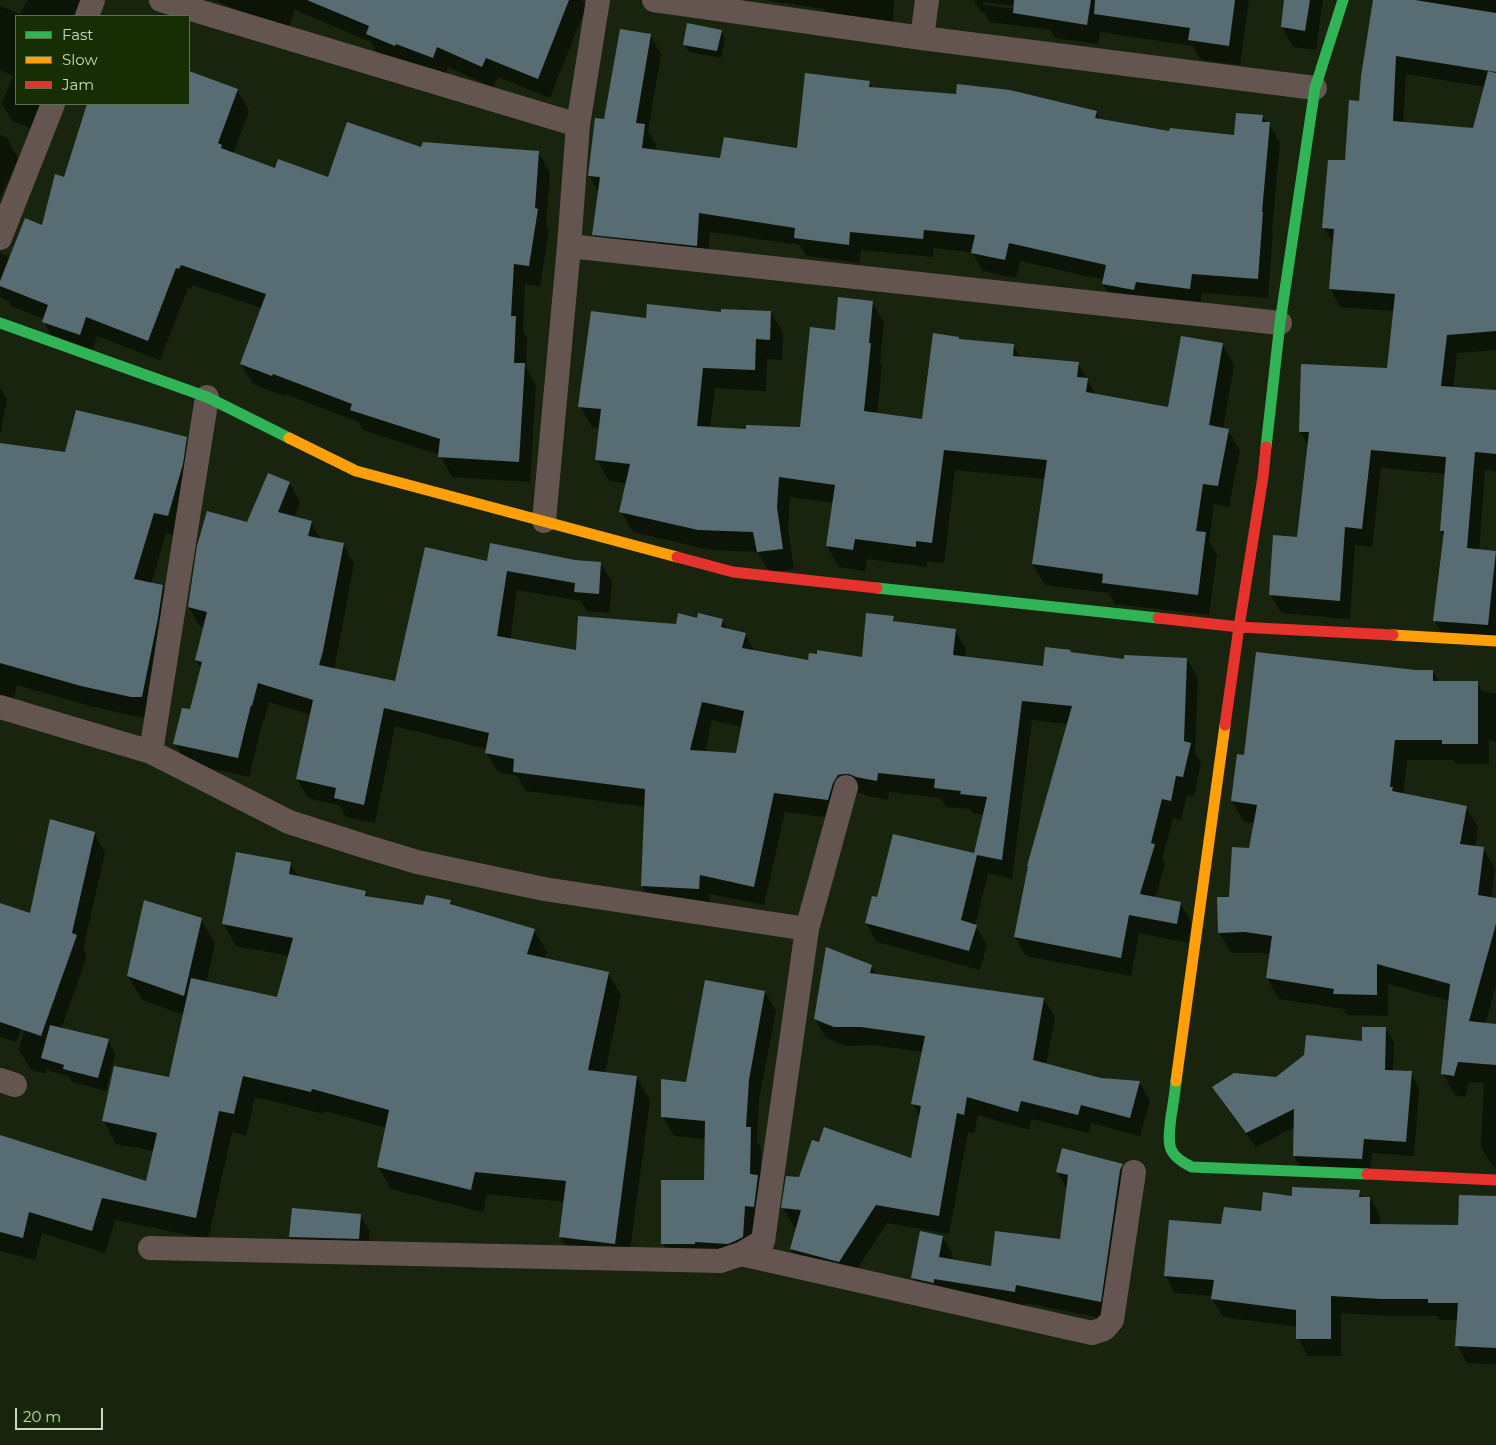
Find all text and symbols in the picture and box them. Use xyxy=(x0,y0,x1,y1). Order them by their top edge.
legend xyxy=(15,15,190,105)
text: Fast xyxy=(62,25,93,44)
text: Slow xyxy=(62,50,98,69)
text: Jam xyxy=(62,75,94,94)
scale bar xyxy=(18,1398,105,1430)
text: 20 m xyxy=(23,1407,61,1426)

